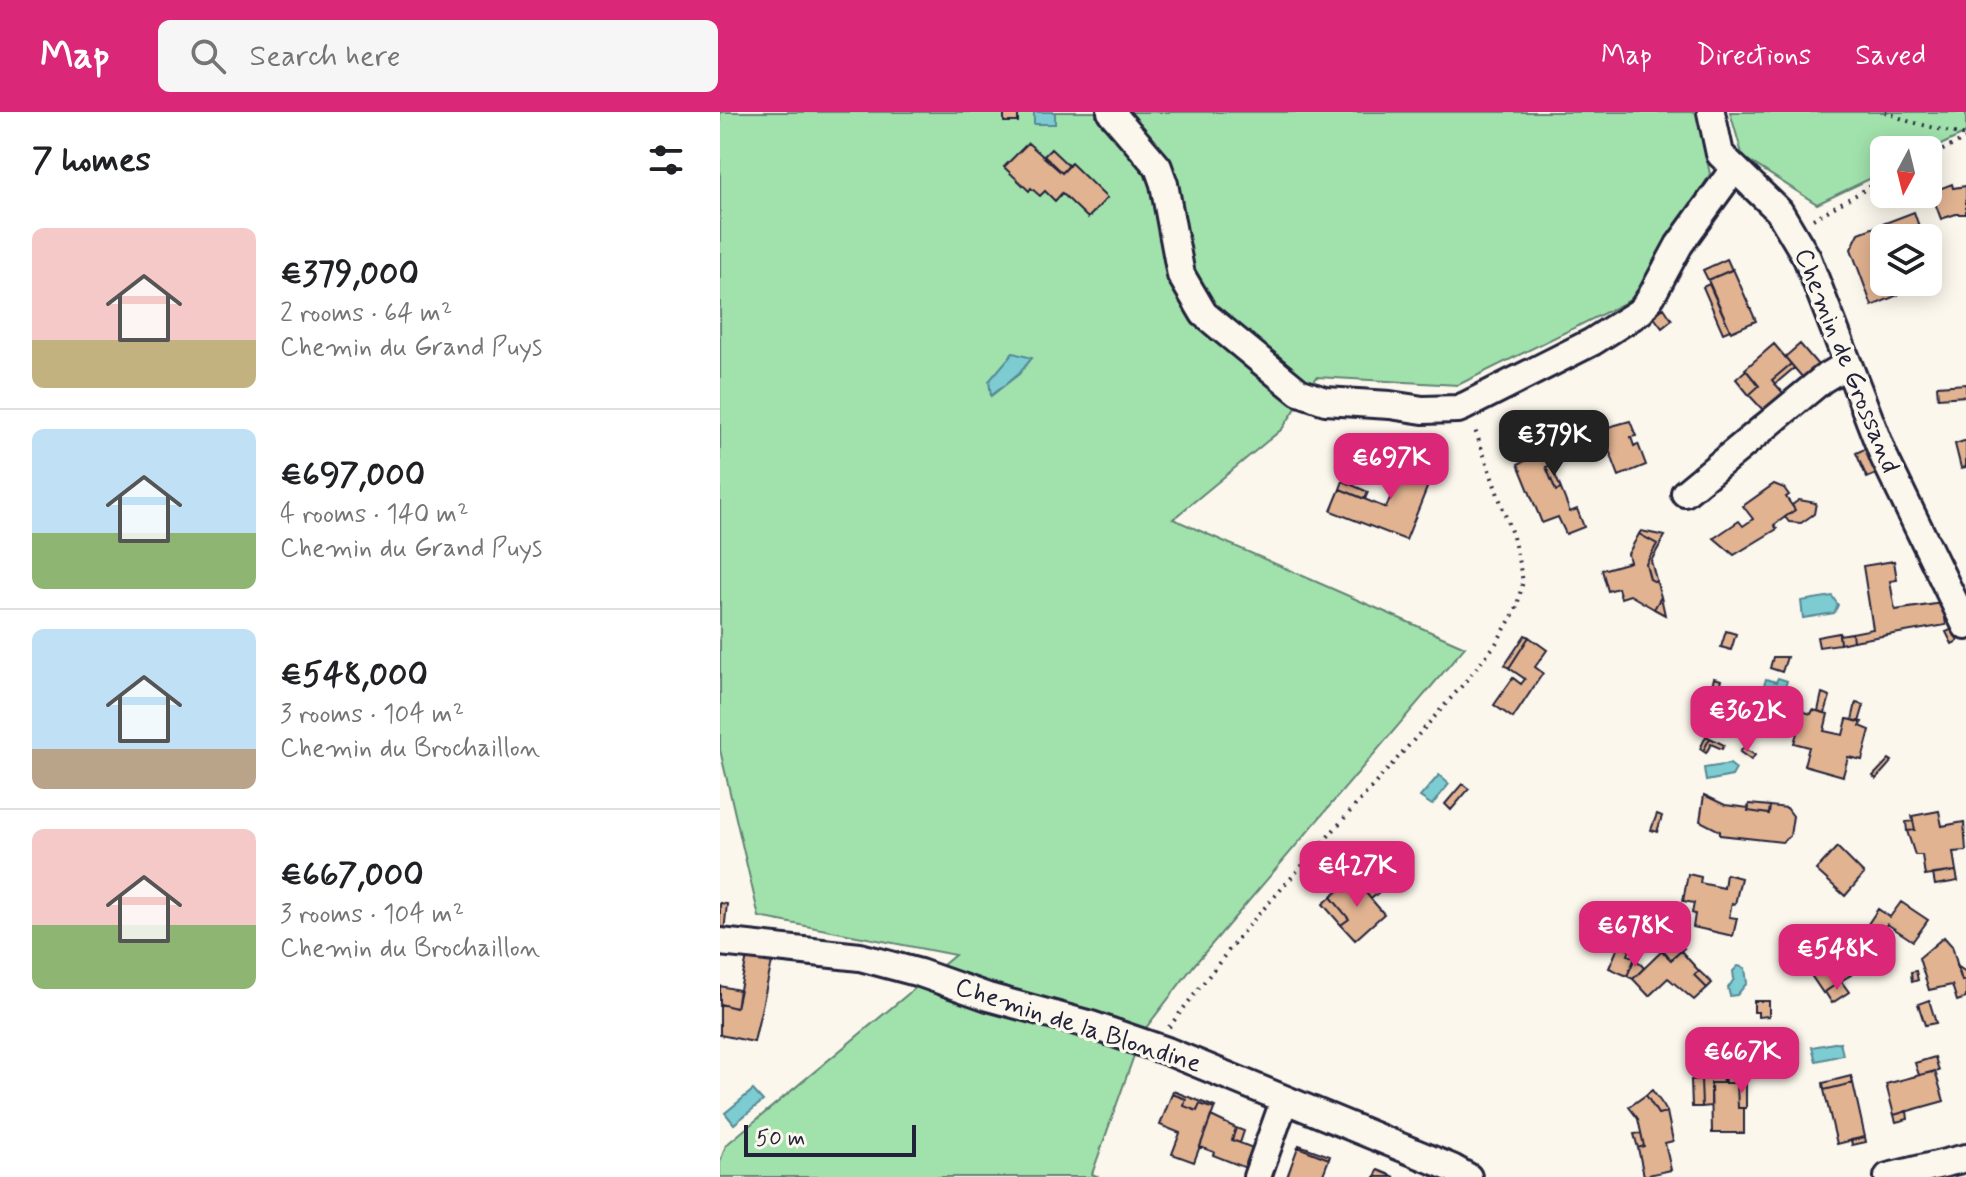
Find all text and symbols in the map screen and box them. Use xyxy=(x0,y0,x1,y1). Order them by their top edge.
search box xyxy=(158,20,718,92)
text: Map xyxy=(40,32,110,81)
icon: search xyxy=(186,34,230,78)
text: Search here xyxy=(250,37,401,76)
text: Map xyxy=(1601,38,1652,75)
text: Directions xyxy=(1696,38,1811,75)
text: Saved xyxy=(1855,38,1926,75)
north arrow xyxy=(1870,136,1942,208)
map controls xyxy=(1870,136,1942,296)
text: 7 homes xyxy=(32,138,151,183)
icon: filters xyxy=(644,138,688,182)
button: layers xyxy=(1870,224,1942,296)
street label: Chemin de Grossand xyxy=(1785,244,1907,478)
text: €379,000 xyxy=(280,252,419,297)
icon: home xyxy=(96,260,192,356)
text: 2 rooms · 64 m² xyxy=(280,297,452,331)
text: Chemin du Grand Puys xyxy=(280,331,542,365)
pin: €379K xyxy=(1498,410,1610,478)
text: €379K xyxy=(1517,419,1591,453)
pin: €697K xyxy=(1335,433,1447,501)
text: €697K xyxy=(1352,442,1430,476)
text: €697,000 xyxy=(280,453,425,498)
icon: home xyxy=(96,461,192,557)
text: 4 rooms · 140 m² xyxy=(280,498,469,532)
text: Chemin du Grand Puys xyxy=(280,532,542,566)
text: €548,000 xyxy=(280,653,428,698)
icon: home xyxy=(96,661,192,757)
pin: €362K xyxy=(1691,686,1803,754)
text: €362K xyxy=(1708,695,1786,729)
text: 3 rooms · 104 m² xyxy=(280,698,464,732)
text: Chemin du Brochaillon xyxy=(280,732,540,766)
pin: €427K xyxy=(1301,841,1413,909)
text: €427K xyxy=(1318,850,1396,884)
text: €667,000 xyxy=(280,853,424,898)
icon: home xyxy=(96,861,192,957)
text: 3 rooms · 104 m² xyxy=(280,898,464,932)
pin: €678K xyxy=(1579,901,1691,969)
text: €678K xyxy=(1597,910,1673,944)
pin: €548K xyxy=(1781,924,1893,992)
text: Chemin du Brochaillon xyxy=(280,932,540,966)
text: €548K xyxy=(1797,933,1877,967)
street label: Chemin de la Blondine xyxy=(951,970,1206,1082)
pin: €667K xyxy=(1686,1027,1798,1095)
text: €667K xyxy=(1703,1036,1781,1070)
scale bar xyxy=(744,1121,916,1157)
text: 50 m xyxy=(756,1125,805,1153)

